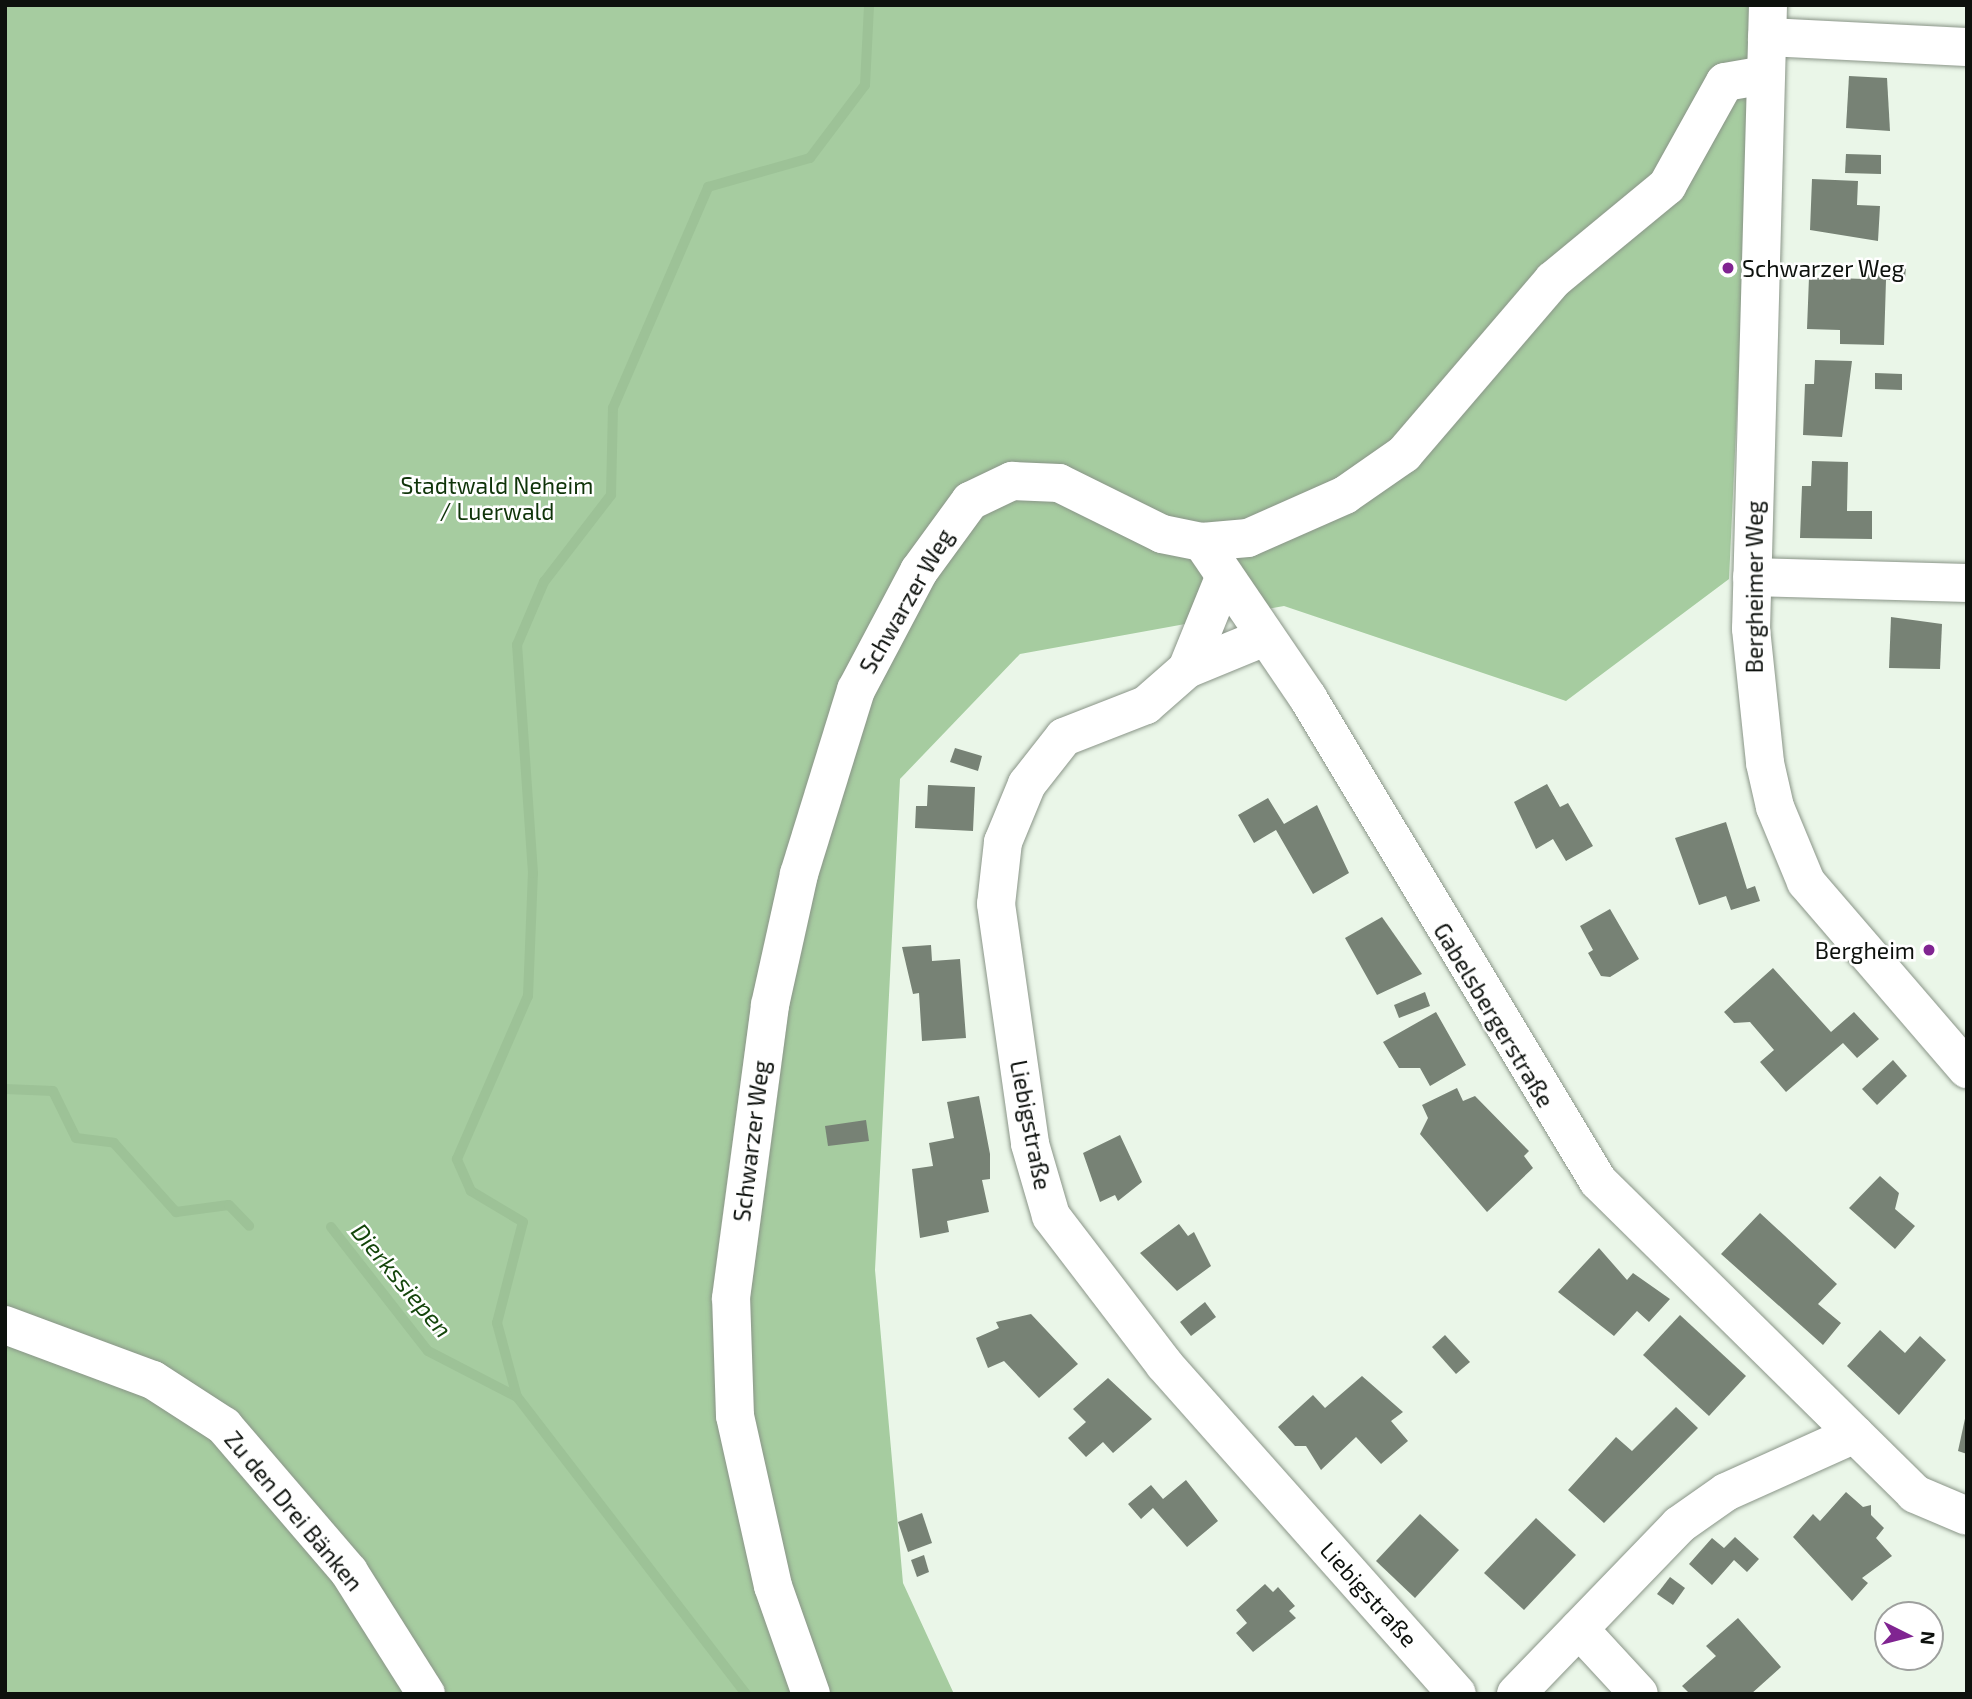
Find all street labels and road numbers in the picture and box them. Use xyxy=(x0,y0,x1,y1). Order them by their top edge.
street label: Bergheimer Weg xyxy=(1740,500,1768,674)
street label: Schwarzer Weg xyxy=(853,523,959,679)
street label: Gabelsbergerstraße xyxy=(1428,918,1560,1112)
street label: Schwarzer Weg xyxy=(727,1058,775,1224)
street label: Liebigstraße xyxy=(1005,1058,1057,1192)
street label: Zu den Drei Bänken xyxy=(219,1426,369,1596)
street label: Liebigstraße xyxy=(1315,1536,1423,1652)

